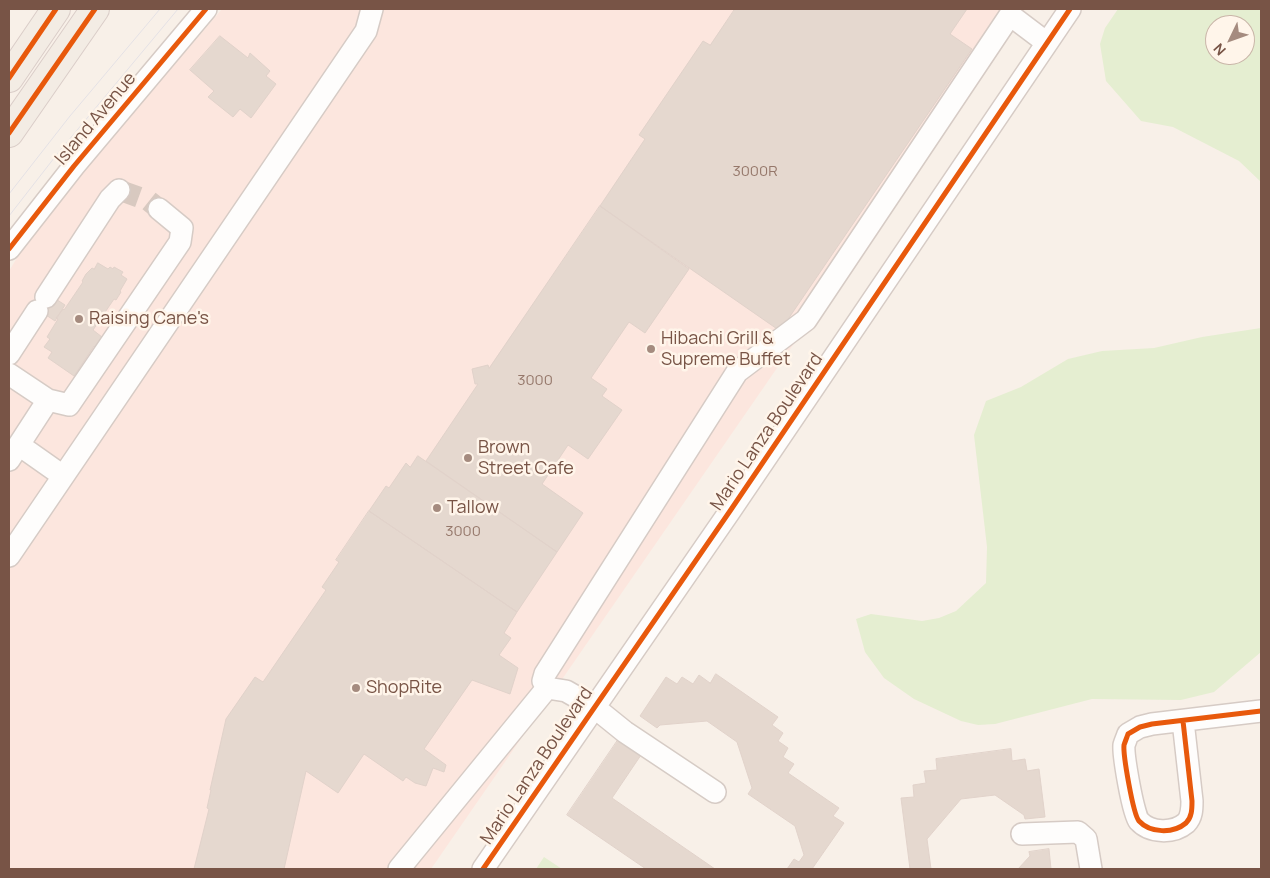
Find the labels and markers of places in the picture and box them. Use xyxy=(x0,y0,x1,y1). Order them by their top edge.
place label: Raising Cane's xyxy=(89,308,209,330)
marker: Raising Cane's xyxy=(73,313,85,325)
place label: Hibachi Grill & Supreme Buffet xyxy=(661,328,790,370)
marker: Hibachi Grill & Supreme Buffet xyxy=(645,343,657,355)
place label: Brown Street Cafe xyxy=(478,437,574,479)
marker: Brown Street Cafe xyxy=(462,452,474,464)
place label: Tallow xyxy=(447,497,499,519)
marker: Tallow xyxy=(431,502,443,514)
place label: ShopRite xyxy=(366,677,442,699)
marker: ShopRite xyxy=(350,682,362,694)

